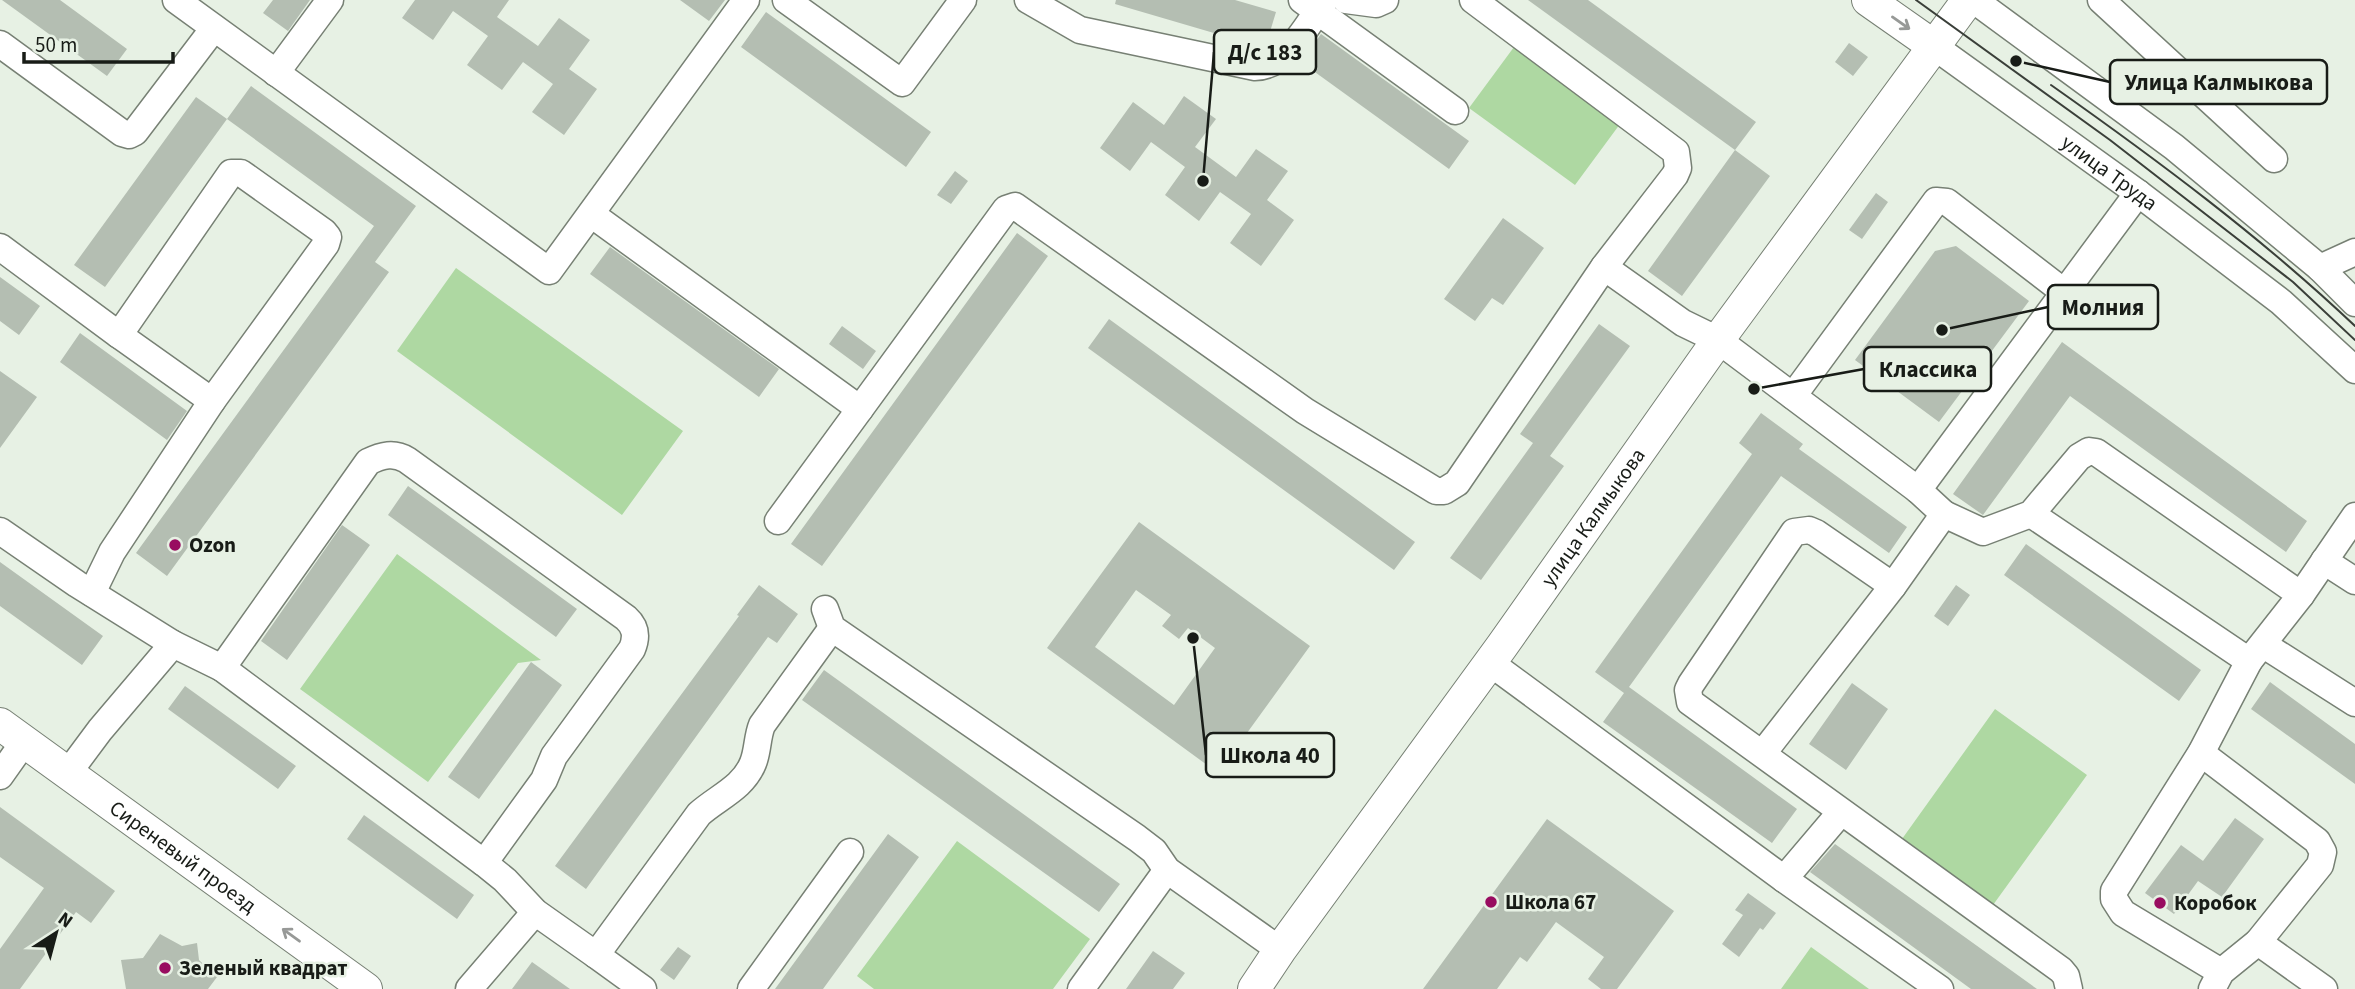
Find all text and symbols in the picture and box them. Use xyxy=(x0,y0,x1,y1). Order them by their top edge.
one-way arrow xyxy=(1891,16,1910,30)
scale bar xyxy=(24,21,173,65)
text: 50 m xyxy=(35,30,77,60)
callout: Д/с 183 xyxy=(1214,30,1316,74)
text: Д/с 183 xyxy=(1228,36,1302,69)
callout: Улица Калмыкова xyxy=(2110,60,2327,104)
text: Улица Калмыкова xyxy=(2125,66,2313,99)
street label: улица Труда xyxy=(2055,127,2164,218)
callout: Молния xyxy=(2048,285,2158,329)
text: Молния xyxy=(2062,291,2144,324)
callout: Классика xyxy=(1864,347,1991,391)
text: Классика xyxy=(1879,353,1977,386)
street label: улица Калмыкова xyxy=(1534,442,1652,593)
place label: Ozon xyxy=(189,530,236,560)
marker: Ozon xyxy=(167,537,183,553)
callout: Школа 40 xyxy=(1206,733,1334,777)
text: Школа 40 xyxy=(1220,739,1320,772)
street label: Сиреневый проезд xyxy=(103,793,263,920)
place label: Школа 67 xyxy=(1505,887,1596,917)
place label: Коробок xyxy=(2174,888,2257,918)
marker: Школа 67 xyxy=(1483,894,1499,910)
marker: Коробок xyxy=(2152,895,2168,911)
north arrow xyxy=(21,898,91,968)
text: N xyxy=(52,906,78,935)
one-way arrow xyxy=(282,927,301,942)
place label: Зеленый квадрат xyxy=(179,953,348,983)
marker: Зеленый квадрат xyxy=(157,960,173,976)

